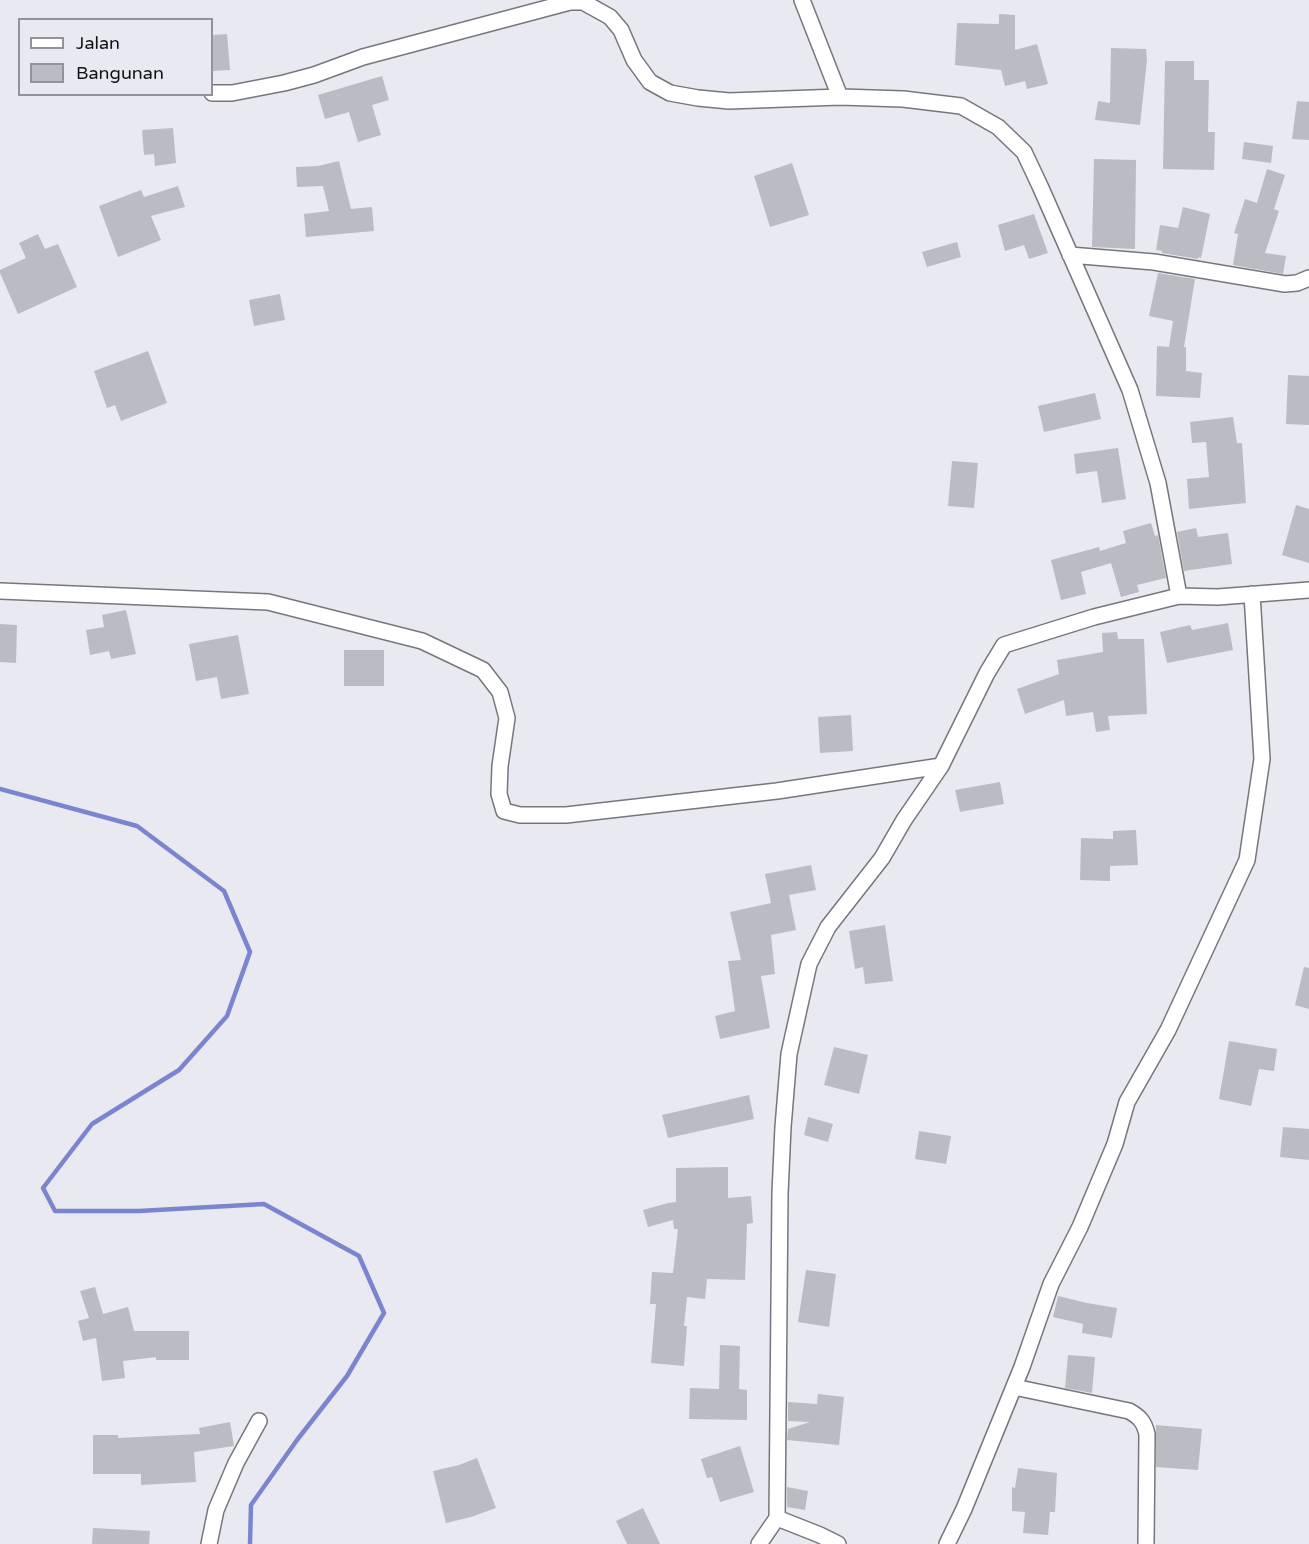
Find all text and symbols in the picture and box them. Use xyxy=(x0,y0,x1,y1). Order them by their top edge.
legend xyxy=(18,18,213,96)
text: Jalan xyxy=(76,32,120,54)
text: Bangunan xyxy=(76,62,164,84)

